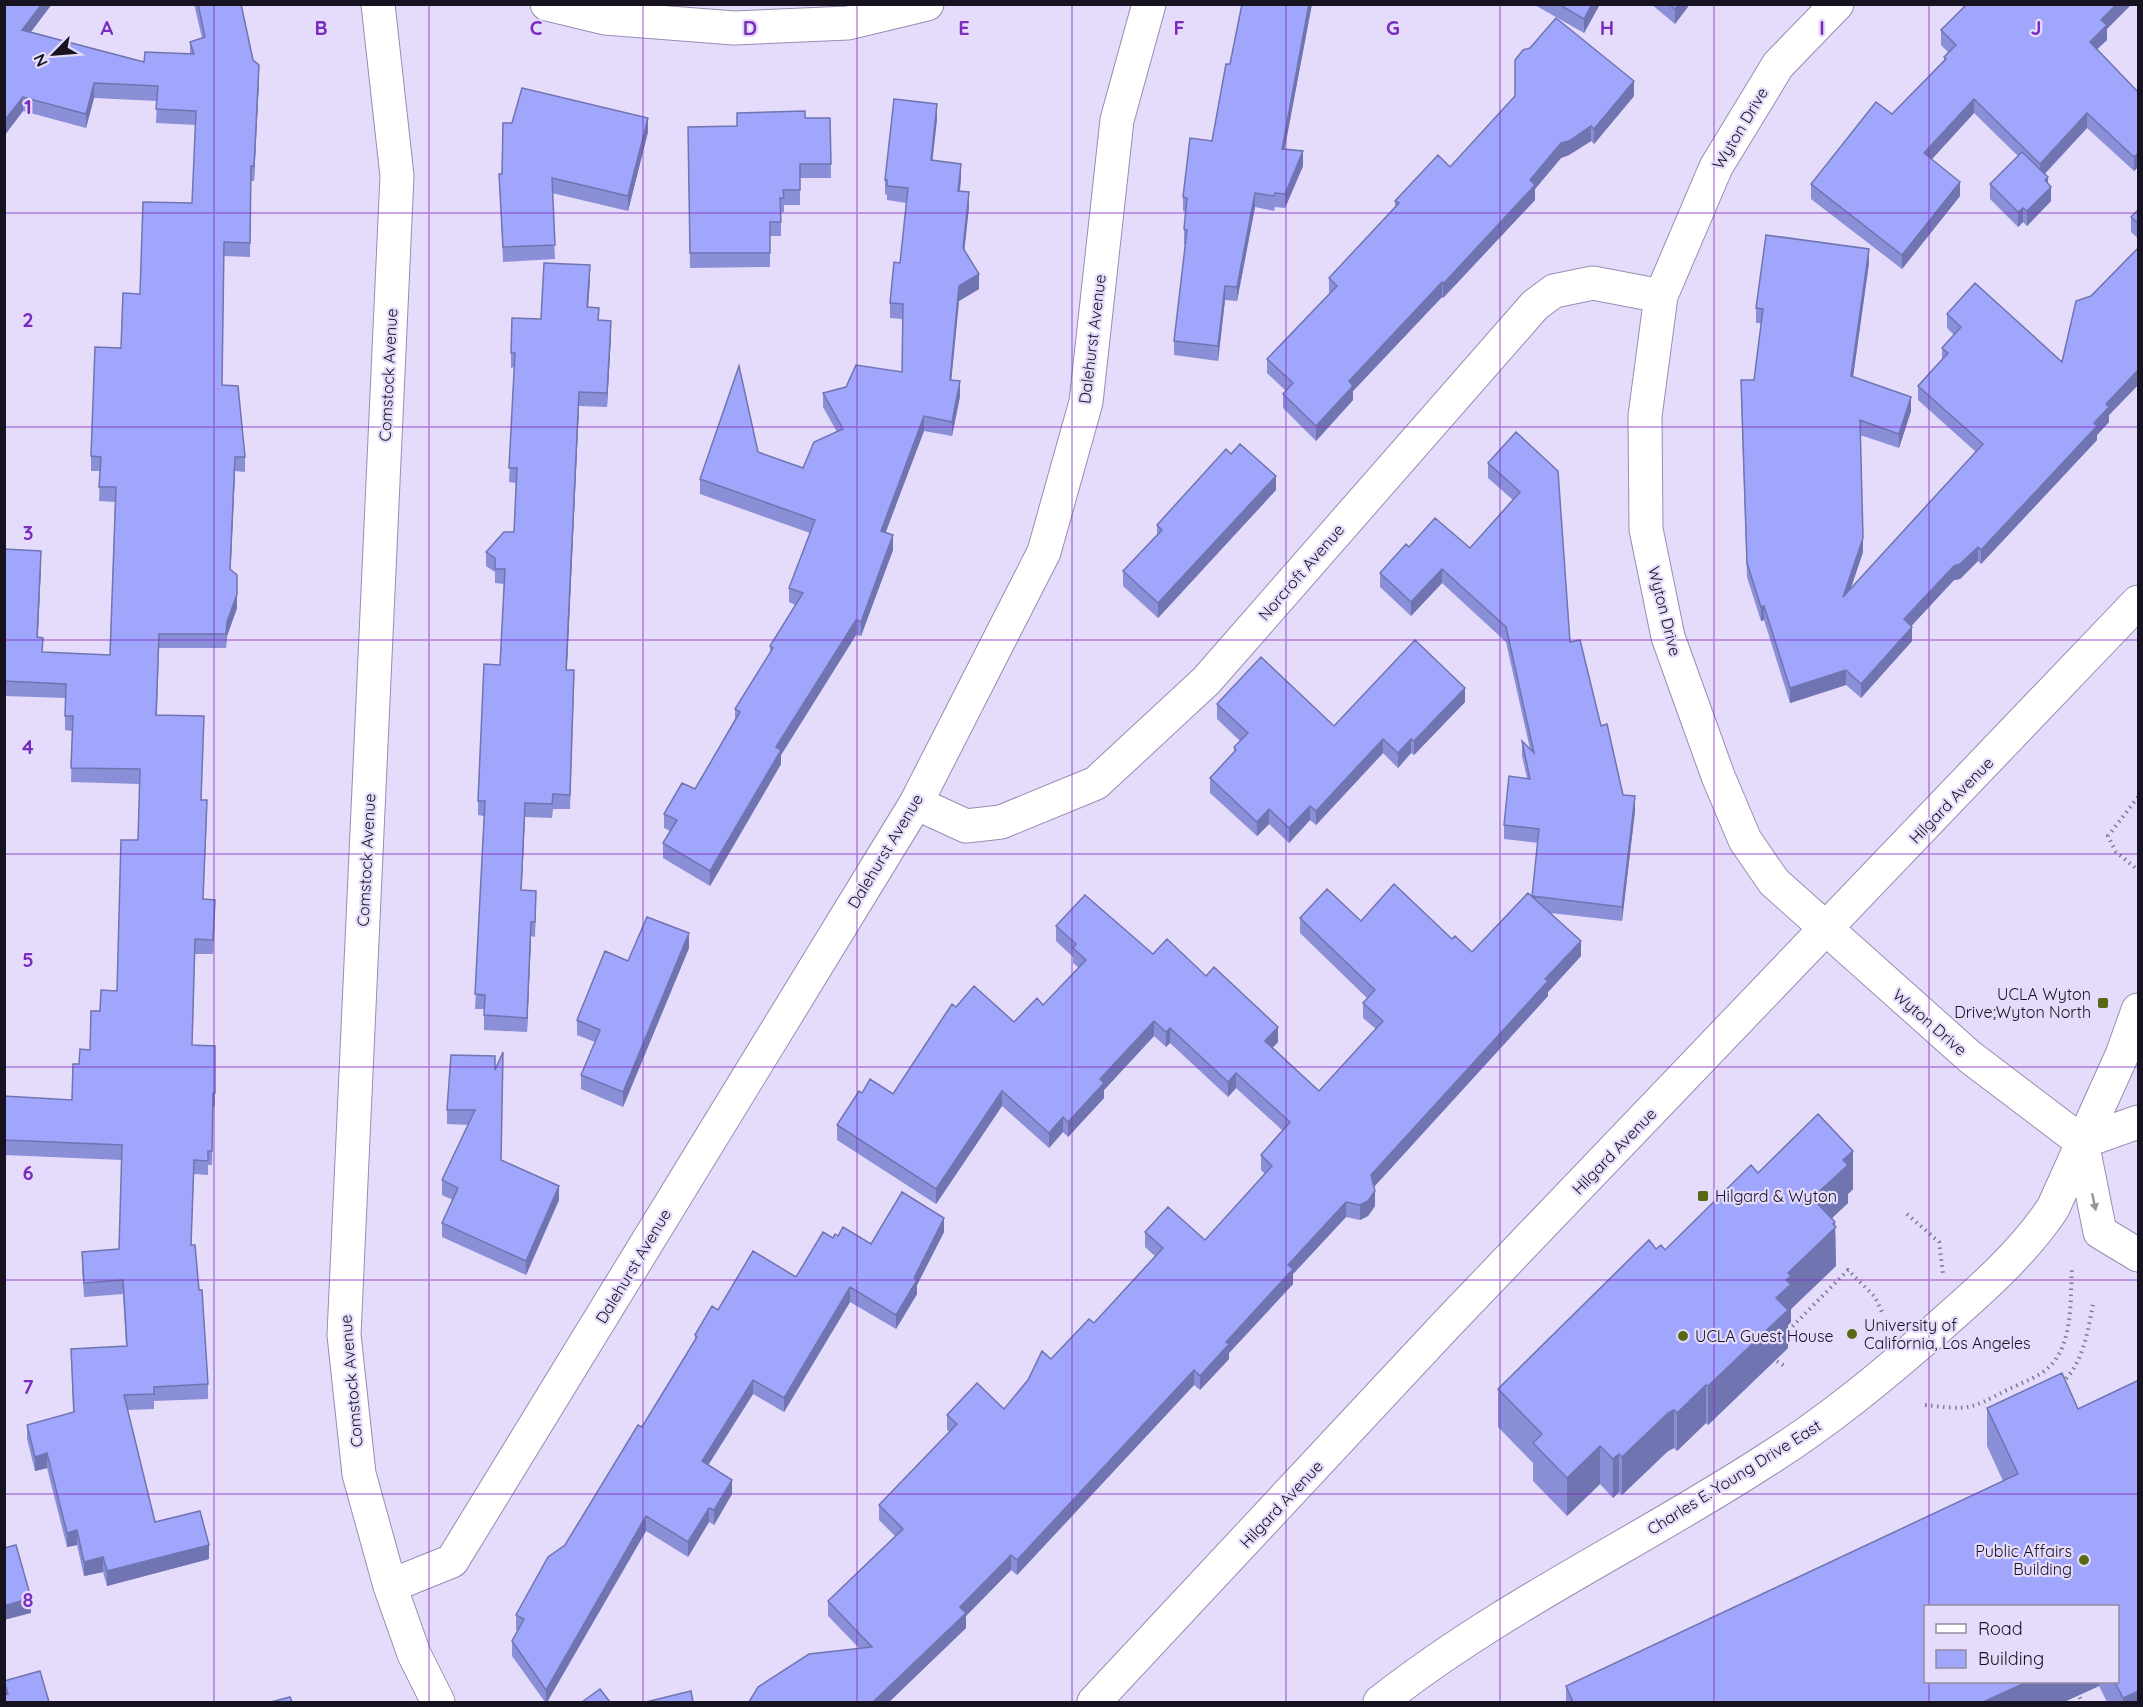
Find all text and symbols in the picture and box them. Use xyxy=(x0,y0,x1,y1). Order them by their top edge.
text: A xyxy=(101,15,114,40)
text: B xyxy=(314,15,328,40)
text: C xyxy=(530,15,543,40)
text: D xyxy=(743,15,757,40)
text: E xyxy=(958,15,970,40)
text: F xyxy=(1173,15,1185,40)
text: G xyxy=(1386,15,1400,40)
text: H xyxy=(1600,15,1614,40)
text: I xyxy=(1819,15,1825,40)
text: J xyxy=(2030,15,2042,40)
north arrow xyxy=(24,24,84,84)
text: N xyxy=(29,51,52,70)
street label: Wyton Drive xyxy=(1708,84,1772,172)
text: 1 xyxy=(24,94,32,119)
street label: Dalehurst Avenue xyxy=(1074,273,1110,405)
text: 2 xyxy=(22,307,34,332)
street label: Comstock Avenue xyxy=(375,308,401,442)
text: 3 xyxy=(23,520,33,545)
street label: Norcroft Avenue xyxy=(1254,520,1348,624)
street label: Wyton Drive xyxy=(1644,564,1686,658)
text: 4 xyxy=(22,734,34,759)
street label: Hilgard Avenue xyxy=(1905,753,1997,847)
street label: Dalehurst Avenue xyxy=(843,790,927,912)
street label: Comstock Avenue xyxy=(353,793,379,927)
text: 5 xyxy=(22,947,34,972)
street label: Wyton Drive xyxy=(1889,984,1971,1060)
place label: UCLA Wyton Drive;Wyton North xyxy=(1954,984,2091,1022)
marker: UCLA Wyton Drive;Wyton North xyxy=(2096,996,2110,1010)
street label: Hilgard Avenue xyxy=(1568,1104,1660,1198)
text: 6 xyxy=(22,1160,34,1185)
place label: Hilgard & Wyton xyxy=(1715,1186,1837,1206)
marker: Hilgard & Wyton xyxy=(1696,1189,1710,1203)
one-way arrow xyxy=(2090,1193,2099,1212)
street label: Dalehurst Avenue xyxy=(591,1205,675,1327)
street label: Comstock Avenue xyxy=(335,1314,367,1448)
place label: University of California, Los Angeles xyxy=(1864,1315,2031,1353)
place label: UCLA Guest House xyxy=(1695,1326,1833,1346)
marker: University of California, Los Angeles xyxy=(1845,1327,1859,1341)
marker: UCLA Guest House xyxy=(1676,1329,1690,1343)
text: 7 xyxy=(23,1374,34,1399)
street label: Charles E. Young Drive East xyxy=(1643,1415,1825,1539)
street label: Hilgard Avenue xyxy=(1235,1456,1327,1552)
place label: Public Affairs Building xyxy=(1975,1541,2072,1579)
marker: Public Affairs Building xyxy=(2077,1553,2091,1567)
text: 8 xyxy=(23,1587,34,1612)
legend xyxy=(1924,1605,2119,1683)
text: Road xyxy=(1978,1617,2023,1640)
text: Building xyxy=(1978,1647,2044,1670)

